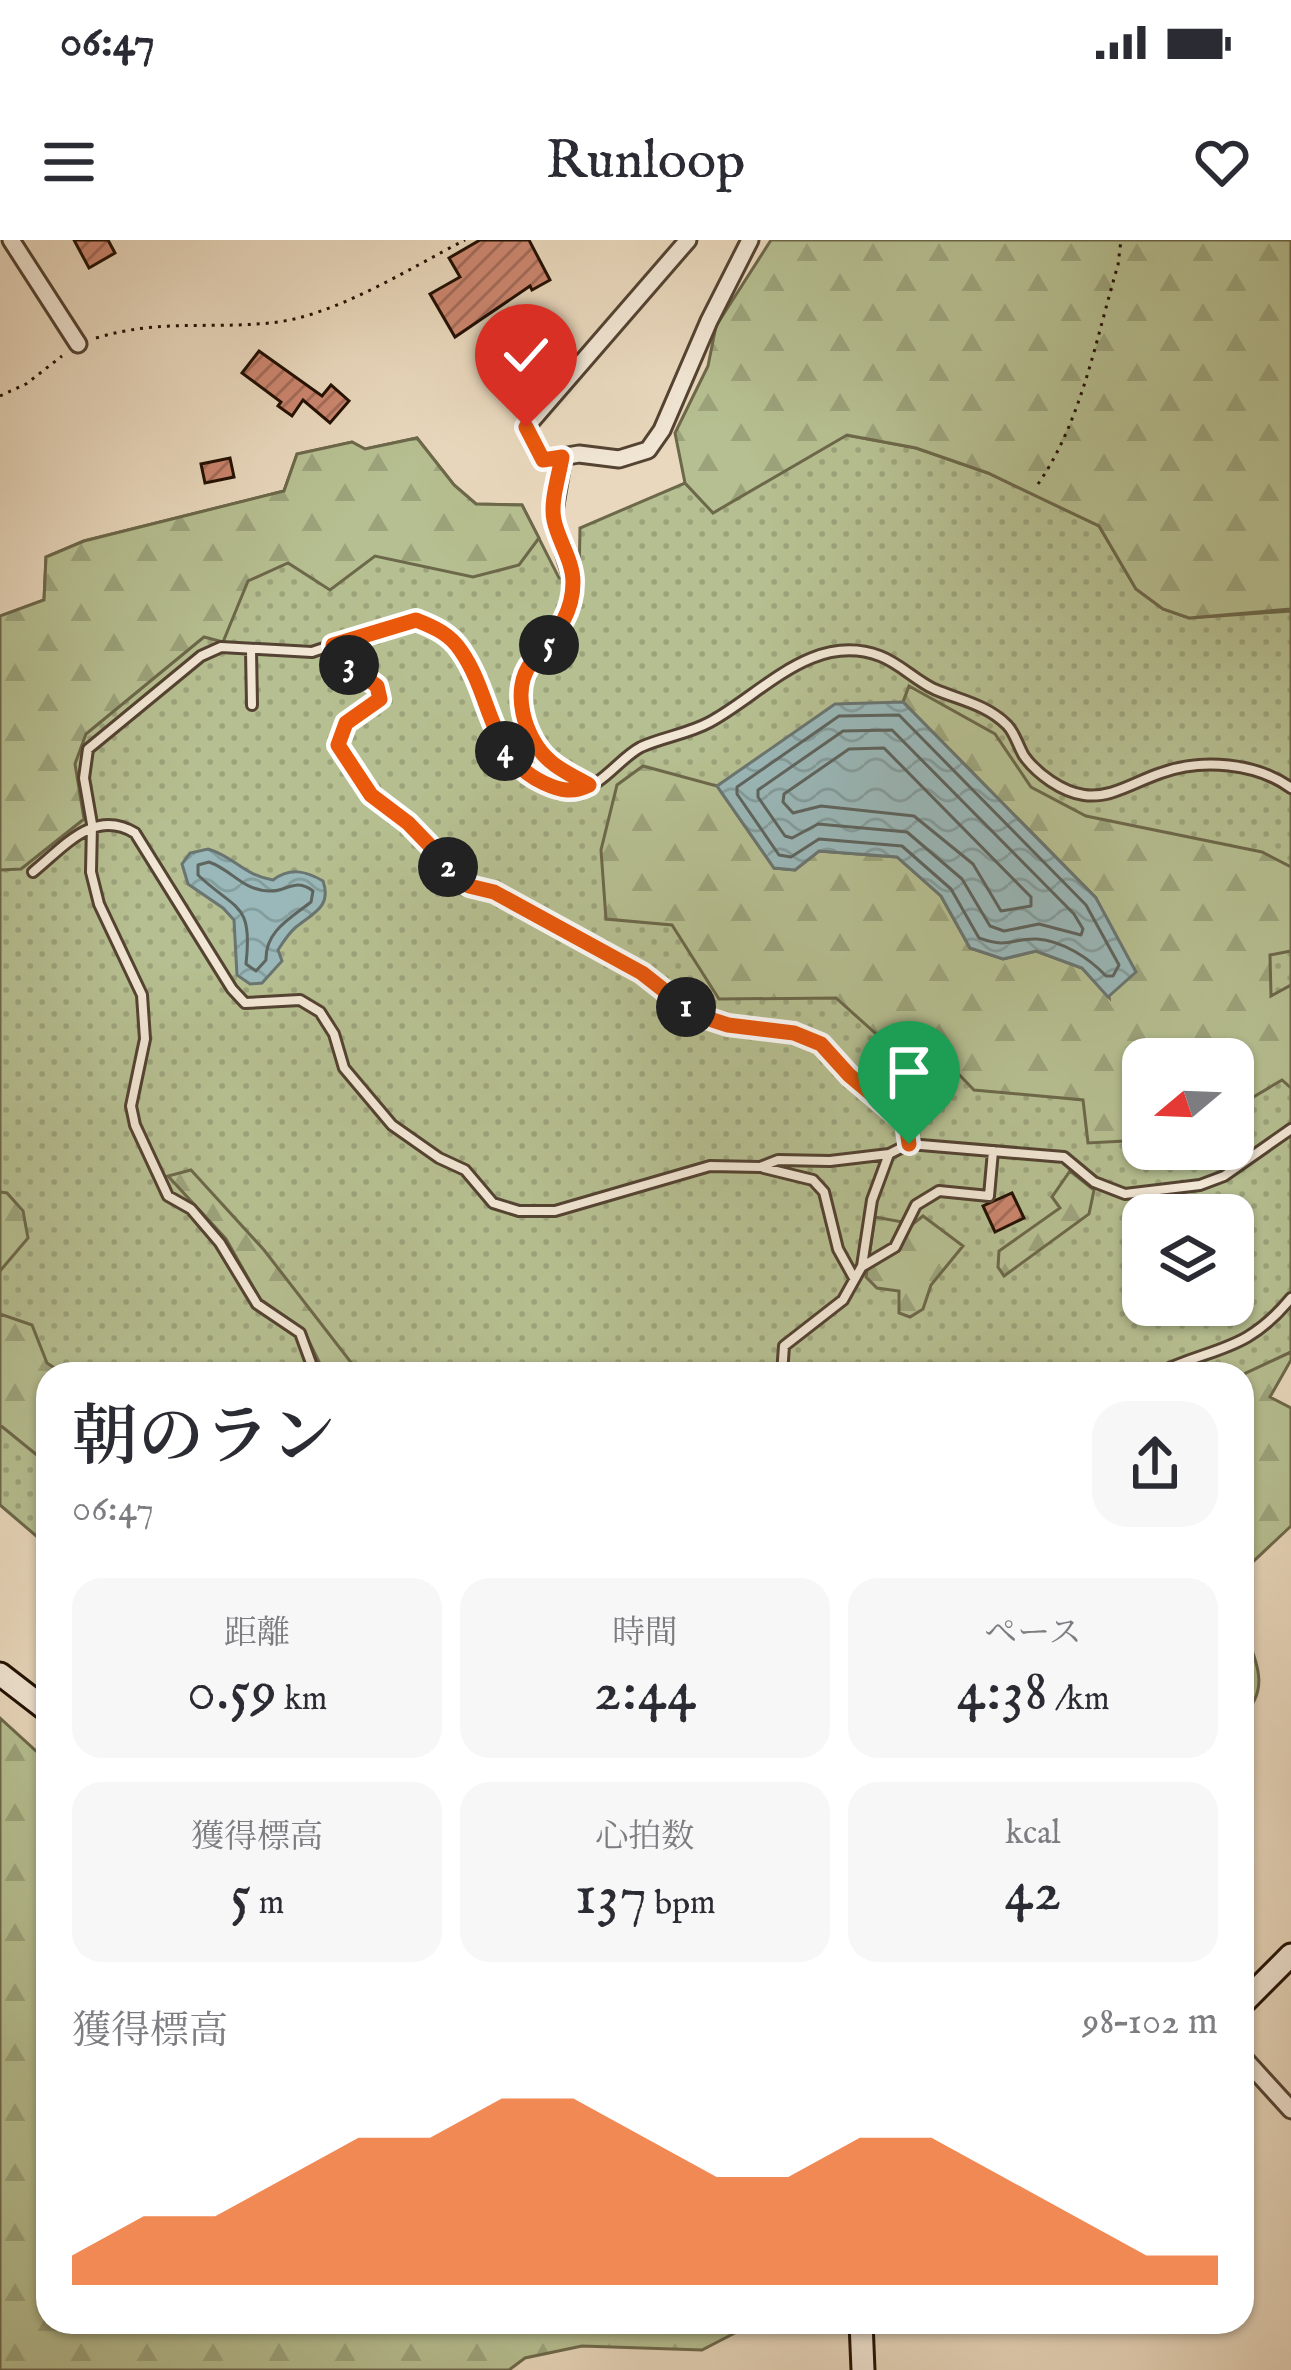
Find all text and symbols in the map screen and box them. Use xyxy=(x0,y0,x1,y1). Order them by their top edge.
text: 06:47 xyxy=(60,14,155,71)
text: Runloop xyxy=(546,128,745,197)
icon: menu xyxy=(36,129,102,195)
icon: heart xyxy=(1189,129,1255,195)
pin xyxy=(475,304,577,427)
icon: check xyxy=(493,322,559,388)
pin: 5 xyxy=(519,615,579,675)
text: 5 xyxy=(543,624,555,666)
pin: 3 xyxy=(319,635,379,695)
text: 3 xyxy=(343,644,355,686)
pin: 4 xyxy=(475,721,535,781)
text: 4 xyxy=(497,730,513,772)
pin: 2 xyxy=(418,837,478,897)
text: 2 xyxy=(440,846,456,888)
pin: 1 xyxy=(656,977,716,1037)
text: 1 xyxy=(680,986,692,1028)
pin xyxy=(858,1021,960,1144)
north arrow xyxy=(1122,1038,1254,1170)
map controls xyxy=(1122,1038,1254,1326)
icon: arrive xyxy=(876,1039,942,1105)
button: layers xyxy=(1122,1194,1254,1326)
text: 朝のラン xyxy=(72,1398,336,1482)
button: share xyxy=(1092,1401,1218,1527)
text: 06:47 xyxy=(72,1485,154,1534)
text: 距離 xyxy=(224,1613,290,1655)
text: 時間 xyxy=(612,1613,678,1655)
text: ペース xyxy=(984,1613,1082,1655)
text: 0.59 xyxy=(187,1655,277,1731)
text: 2:44 xyxy=(594,1655,696,1731)
text: 4:38 xyxy=(957,1655,1048,1731)
text: km xyxy=(277,1679,327,1721)
text: /km xyxy=(1048,1679,1109,1721)
text: kcal xyxy=(1006,1813,1061,1855)
text: 獲得標高 xyxy=(191,1817,323,1859)
text: 心拍数 xyxy=(596,1817,695,1859)
text: 42 xyxy=(1004,1855,1062,1931)
text: 5 xyxy=(230,1859,252,1935)
text: 137 xyxy=(575,1859,647,1935)
text: m xyxy=(252,1883,284,1925)
text: bpm xyxy=(647,1883,715,1925)
text: 98–102 m xyxy=(1082,1998,1218,2047)
text: 獲得標高 xyxy=(72,2008,228,2057)

